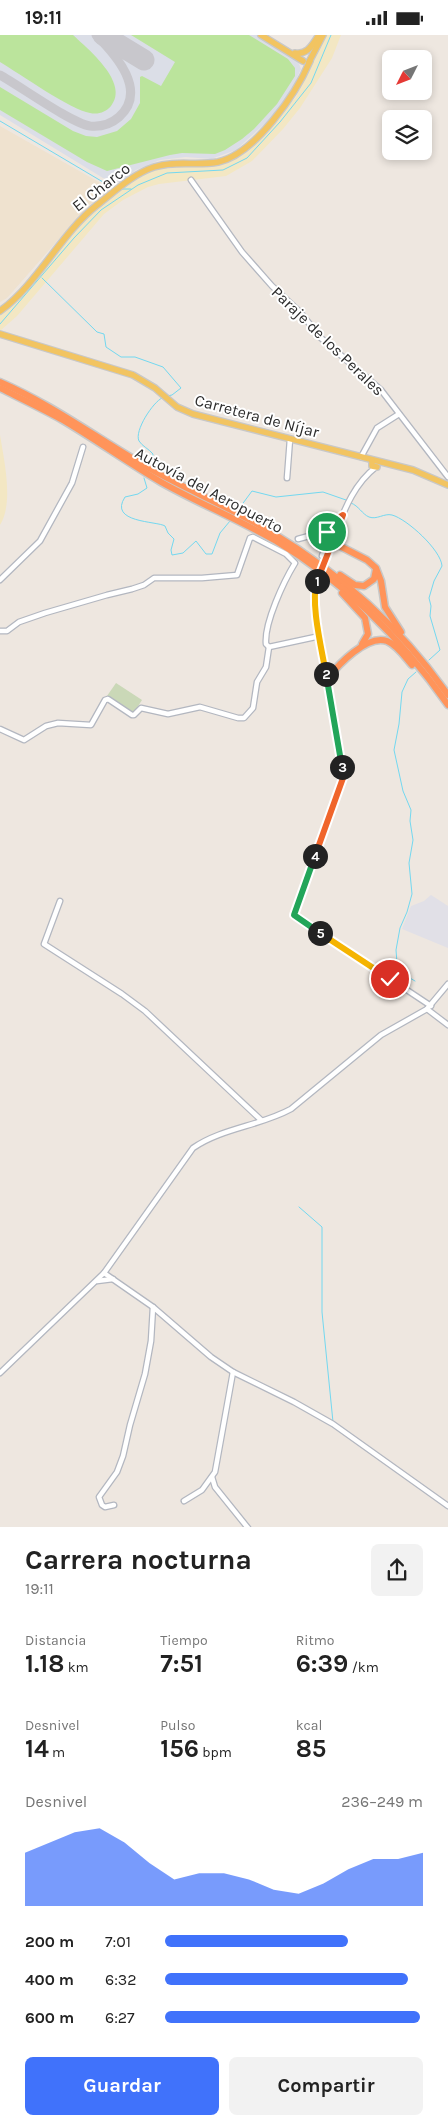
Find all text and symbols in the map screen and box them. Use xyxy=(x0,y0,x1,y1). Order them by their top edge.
text: 19:11 xyxy=(25,7,62,29)
north arrow xyxy=(382,50,432,100)
map controls xyxy=(382,50,432,160)
button: layers xyxy=(382,110,432,160)
street label: El Charco xyxy=(68,158,134,216)
street label: Paraje de los Perales xyxy=(268,282,388,400)
street label: Carretera de Níjar xyxy=(193,390,321,442)
street label: Autovía del Aeropuerto xyxy=(132,443,286,537)
pin xyxy=(306,511,348,553)
icon: arrive xyxy=(313,518,341,546)
pin: 1 xyxy=(304,569,330,593)
text: 1 xyxy=(315,573,320,590)
pin: 2 xyxy=(314,661,338,687)
text: 2 xyxy=(322,666,331,683)
pin: 3 xyxy=(330,755,354,779)
text: 3 xyxy=(338,759,347,776)
pin: 4 xyxy=(302,843,328,869)
text: 4 xyxy=(311,848,320,865)
pin: 5 xyxy=(308,921,332,945)
text: 5 xyxy=(316,925,325,942)
pin xyxy=(369,958,411,1000)
icon: check xyxy=(376,965,404,993)
text: Carrera nocturna xyxy=(25,1543,252,1576)
button: share xyxy=(371,1544,423,1596)
text: 19:11 xyxy=(25,1579,54,1598)
text: Distancia xyxy=(25,1632,86,1649)
text: Tiempo xyxy=(160,1632,208,1649)
text: Ritmo xyxy=(296,1632,334,1649)
text: 1.18 xyxy=(25,1649,64,1678)
text: 7:51 xyxy=(160,1649,203,1678)
text: 6:39 xyxy=(296,1649,348,1678)
text: km xyxy=(64,1659,89,1676)
text: /km xyxy=(348,1659,379,1676)
text: Desnivel xyxy=(25,1717,80,1734)
text: Pulso xyxy=(160,1717,195,1734)
text: kcal xyxy=(296,1717,322,1734)
text: 14 xyxy=(25,1734,49,1763)
text: 156 xyxy=(160,1734,199,1763)
text: 85 xyxy=(296,1734,326,1763)
text: m xyxy=(49,1744,65,1761)
text: bpm xyxy=(199,1744,232,1761)
text: Desnivel xyxy=(25,1792,87,1811)
text: 236–249 m xyxy=(341,1792,423,1811)
text: 200 m xyxy=(25,1932,74,1951)
text: 7:01 xyxy=(105,1932,131,1951)
text: 400 m xyxy=(25,1970,74,1989)
text: 6:32 xyxy=(105,1970,137,1989)
text: 600 m xyxy=(25,2008,74,2027)
text: 6:27 xyxy=(105,2008,135,2027)
button: Guardar xyxy=(25,2057,219,2115)
button: Compartir xyxy=(229,2057,423,2115)

